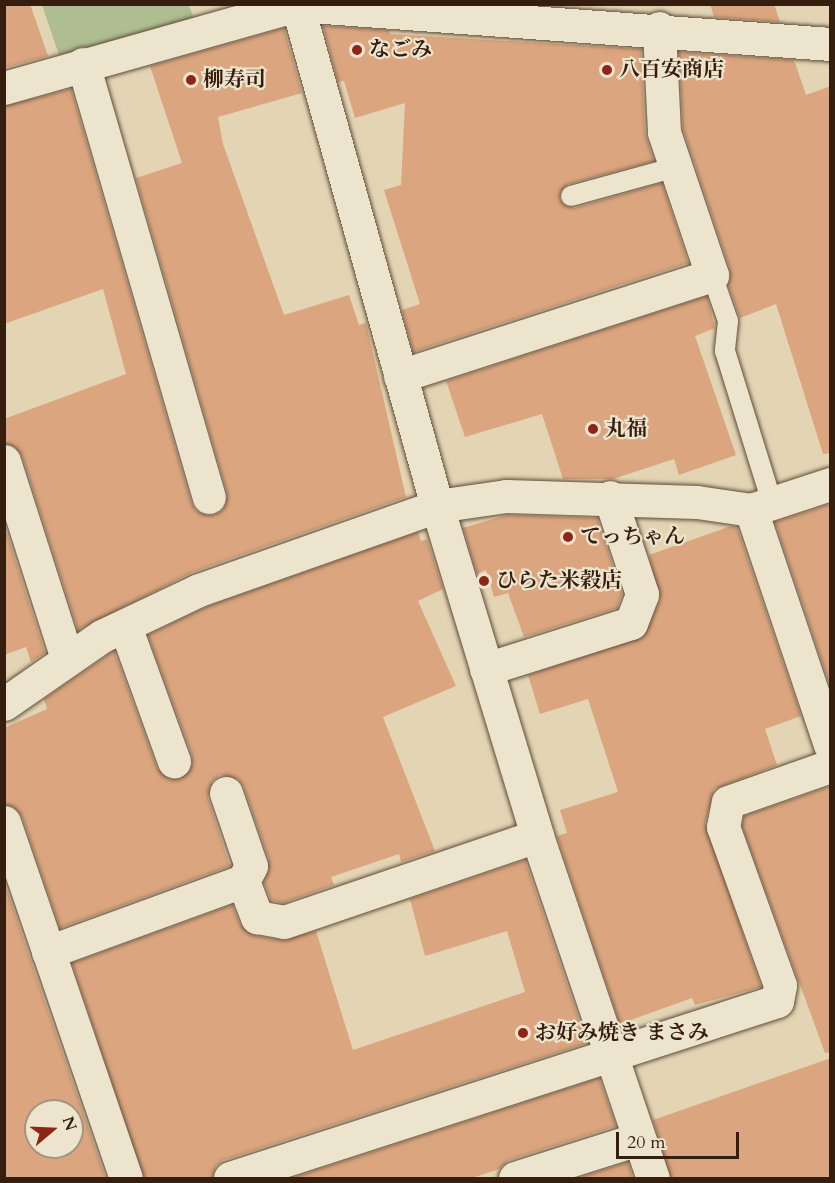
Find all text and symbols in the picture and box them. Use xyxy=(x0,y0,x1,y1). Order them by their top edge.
place label: なごみ xyxy=(369,37,432,63)
marker: なごみ xyxy=(350,43,364,57)
place label: 八百安商店 xyxy=(619,57,724,83)
marker: 八百安商店 xyxy=(600,63,614,77)
place label: 柳寿司 xyxy=(203,67,266,93)
marker: 柳寿司 xyxy=(184,73,198,87)
place label: 丸福 xyxy=(605,416,647,442)
marker: 丸福 xyxy=(586,422,600,436)
place label: てっちゃん xyxy=(580,524,685,550)
marker: てっちゃん xyxy=(561,530,575,544)
place label: ひらた米穀店 xyxy=(496,568,622,594)
marker: ひらた米穀店 xyxy=(477,574,491,588)
place label: お好み焼き まさみ xyxy=(535,1020,709,1046)
marker: お好み焼き まさみ xyxy=(516,1026,530,1040)
north arrow xyxy=(24,1099,84,1159)
text: N xyxy=(56,1114,82,1134)
scale bar xyxy=(619,1120,742,1158)
text: 20 m xyxy=(627,1130,666,1155)

